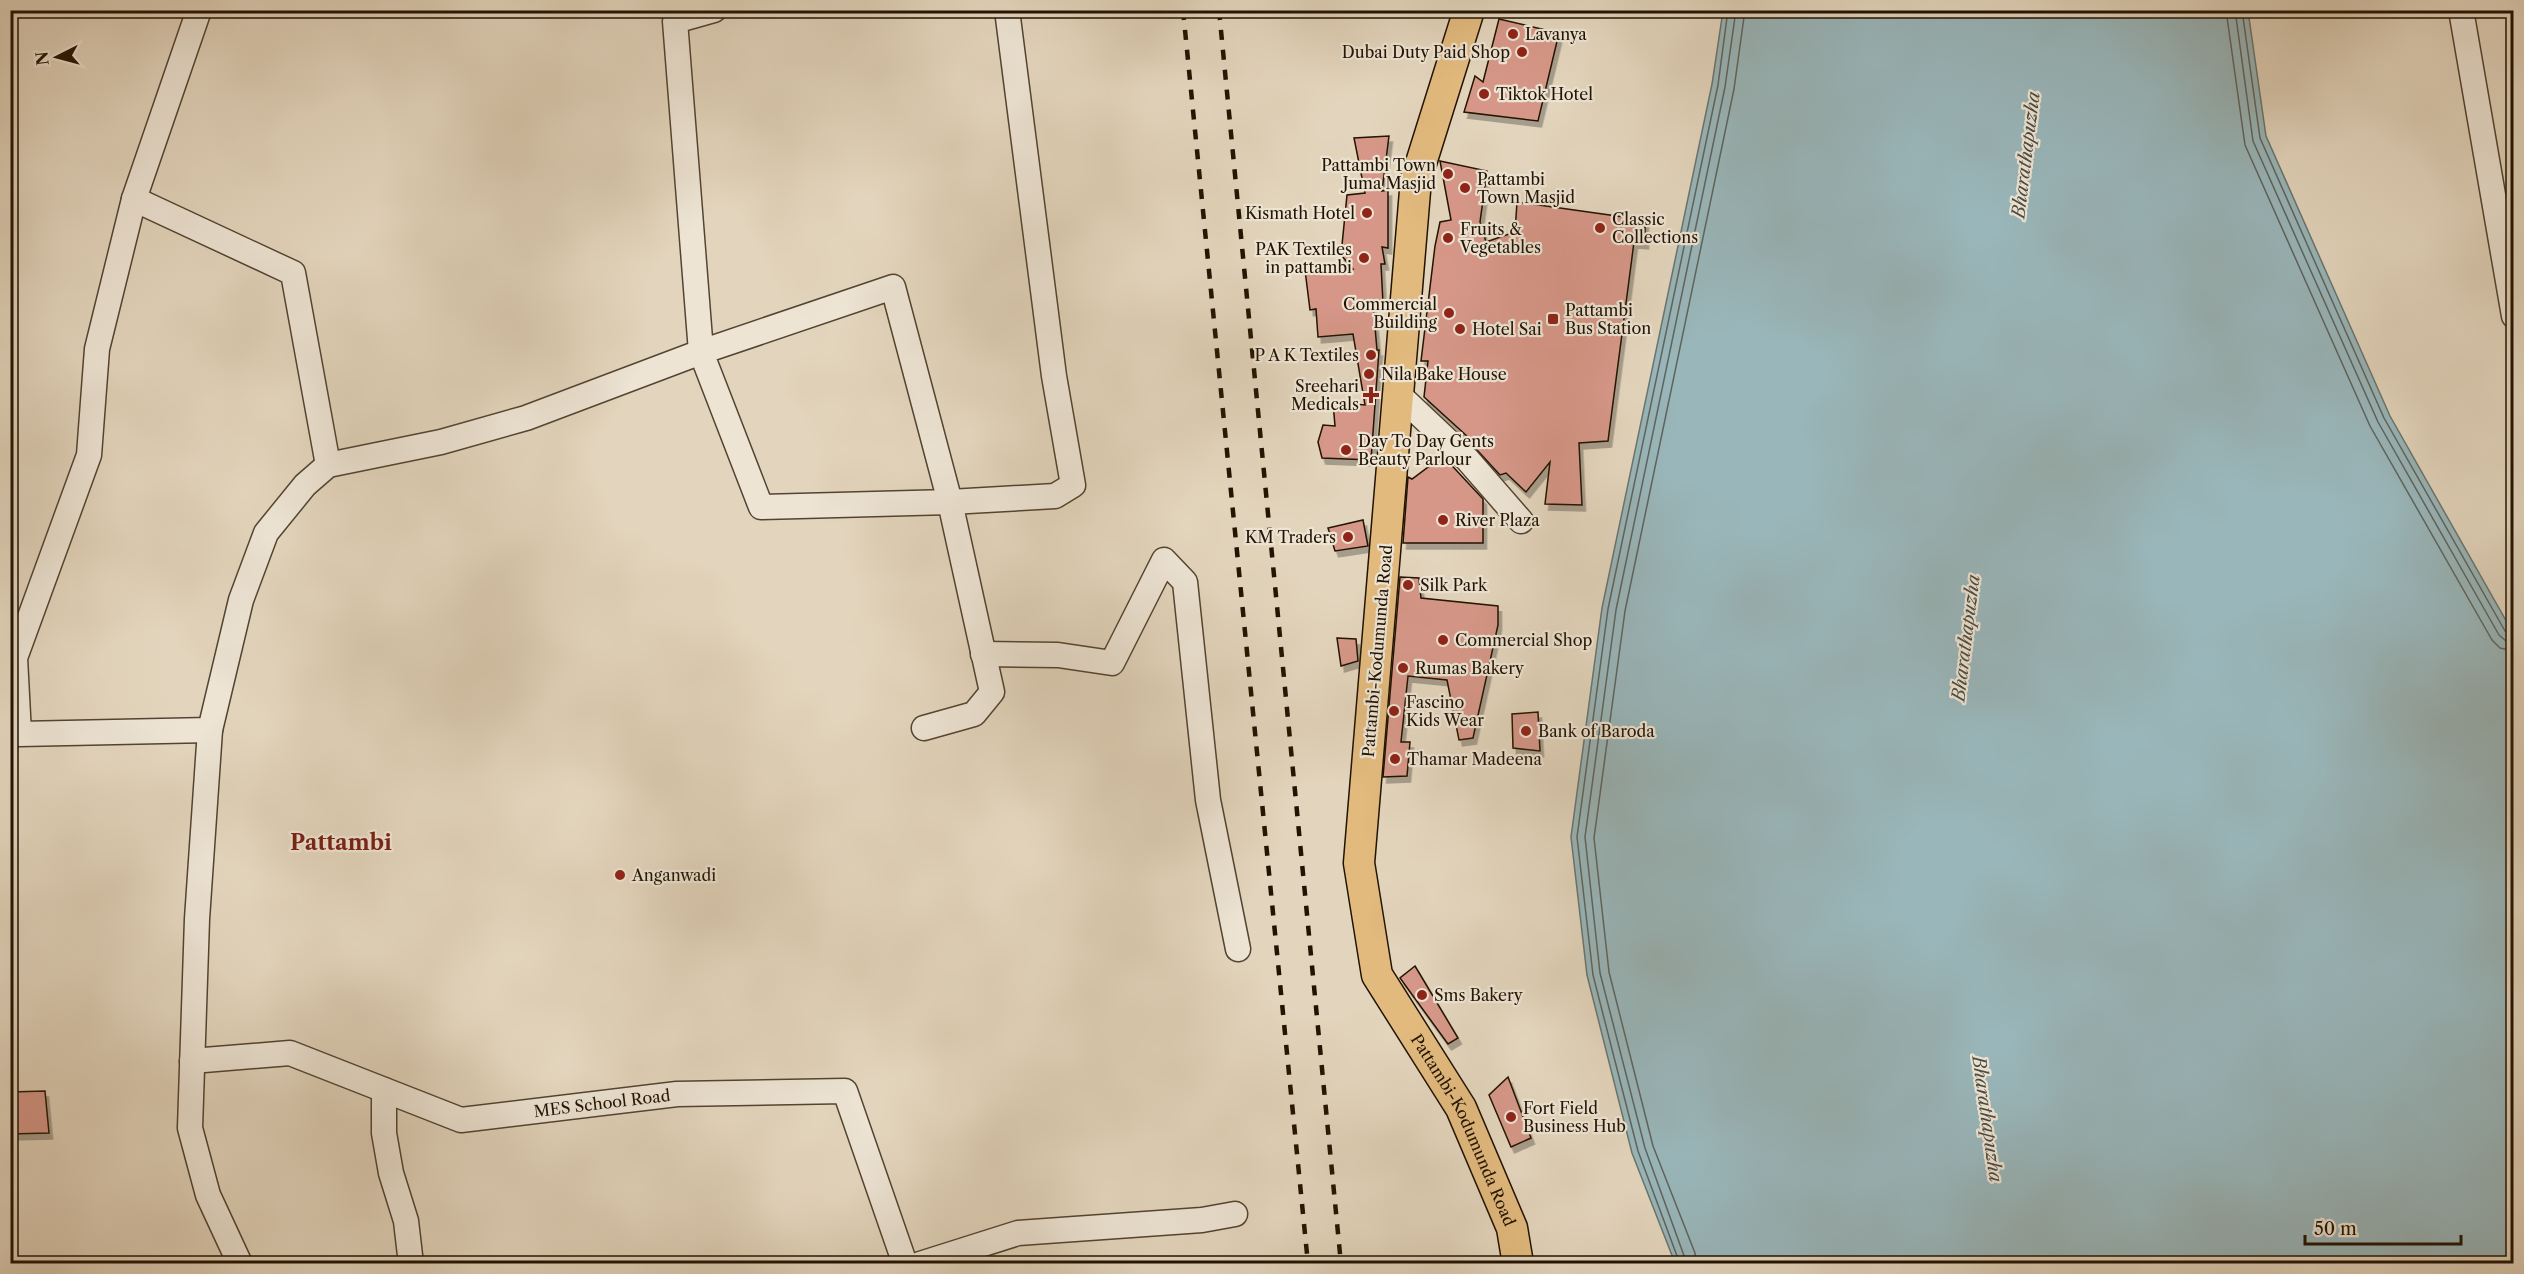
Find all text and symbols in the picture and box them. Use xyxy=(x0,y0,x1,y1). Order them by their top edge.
place label: Lavanya xyxy=(1525,24,1587,44)
north arrow xyxy=(27,27,87,87)
marker: Lavanya xyxy=(1506,27,1520,41)
place label: Dubai Duty Paid Shop xyxy=(1342,42,1510,62)
marker: Dubai Duty Paid Shop xyxy=(1515,45,1529,59)
text: N xyxy=(31,51,53,67)
place label: Tiktok Hotel xyxy=(1496,84,1593,104)
marker: Tiktok Hotel xyxy=(1477,87,1491,101)
water label: Bharathapuzha xyxy=(2007,90,2045,222)
place label: Pattambi Town Juma Masjid xyxy=(1321,155,1436,193)
marker: Pattambi Town Juma Masjid xyxy=(1441,167,1455,181)
place label: Pattambi Town Masjid xyxy=(1477,169,1575,207)
marker: Pattambi Town Masjid xyxy=(1458,181,1472,195)
place label: Kismath Hotel xyxy=(1245,203,1355,223)
marker: Kismath Hotel xyxy=(1360,206,1374,220)
place label: Classic Collections xyxy=(1612,209,1698,247)
place label: Fruits & Vegetables xyxy=(1459,219,1541,257)
marker: Classic Collections xyxy=(1593,221,1607,235)
marker: Fruits & Vegetables xyxy=(1441,231,1455,245)
place label: PAK Textiles in pattambi xyxy=(1255,239,1352,277)
marker: PAK Textiles in pattambi xyxy=(1357,251,1371,265)
place label: Commercial Building xyxy=(1343,294,1438,332)
place label: Pattambi Bus Station xyxy=(1565,300,1651,338)
marker: Commercial Building xyxy=(1442,306,1456,320)
marker: Pattambi Bus Station xyxy=(1546,312,1560,326)
place label: Hotel Sai xyxy=(1472,319,1542,339)
marker: Hotel Sai xyxy=(1453,322,1467,336)
place label: P A K Textiles xyxy=(1255,345,1359,365)
marker: P A K Textiles xyxy=(1364,348,1378,362)
place label: Nila Bake House xyxy=(1381,364,1507,384)
marker: Nila Bake House xyxy=(1362,367,1376,381)
place label: Sreehari Medicals xyxy=(1291,376,1359,414)
marker: Sreehari Medicals xyxy=(1364,388,1378,402)
place label: Day To Day Gents Beauty Parlour xyxy=(1358,431,1494,469)
marker: Day To Day Gents Beauty Parlour xyxy=(1339,443,1353,457)
place label: River Plaza xyxy=(1455,510,1540,530)
marker: River Plaza xyxy=(1436,513,1450,527)
place label: KM Traders xyxy=(1245,527,1336,547)
marker: KM Traders xyxy=(1341,530,1355,544)
street label: Pattambi-Kodumunda Road xyxy=(1358,544,1396,758)
water label: Bharathapuzha xyxy=(1947,573,1985,705)
place label: Silk Park xyxy=(1420,575,1488,595)
marker: Silk Park xyxy=(1401,578,1415,592)
place label: Commercial Shop xyxy=(1455,630,1593,650)
marker: Commercial Shop xyxy=(1436,633,1450,647)
place label: Rumas Bakery xyxy=(1415,658,1525,678)
marker: Rumas Bakery xyxy=(1396,661,1410,675)
place label: Fascino Kids Wear xyxy=(1406,692,1484,730)
marker: Fascino Kids Wear xyxy=(1387,704,1401,718)
place label: Bank of Baroda xyxy=(1538,721,1655,741)
marker: Bank of Baroda xyxy=(1519,724,1533,738)
place label: Thamar Madeena xyxy=(1407,749,1543,769)
marker: Thamar Madeena xyxy=(1388,752,1402,766)
district label: Pattambi xyxy=(290,829,392,856)
place label: Anganwadi xyxy=(631,865,716,885)
marker: Anganwadi xyxy=(613,868,627,882)
place label: Sms Bakery xyxy=(1434,985,1524,1005)
marker: Sms Bakery xyxy=(1415,988,1429,1002)
street label: Pattambi-Kodumunda Road xyxy=(1407,1030,1520,1229)
water label: Bharathapuzha xyxy=(1967,1052,2007,1184)
street label: MES School Road xyxy=(533,1085,672,1121)
place label: Fort Field Business Hub xyxy=(1523,1098,1626,1136)
marker: Fort Field Business Hub xyxy=(1504,1110,1518,1124)
scale bar xyxy=(2305,1208,2461,1246)
text: 50 m xyxy=(2314,1218,2357,1240)

